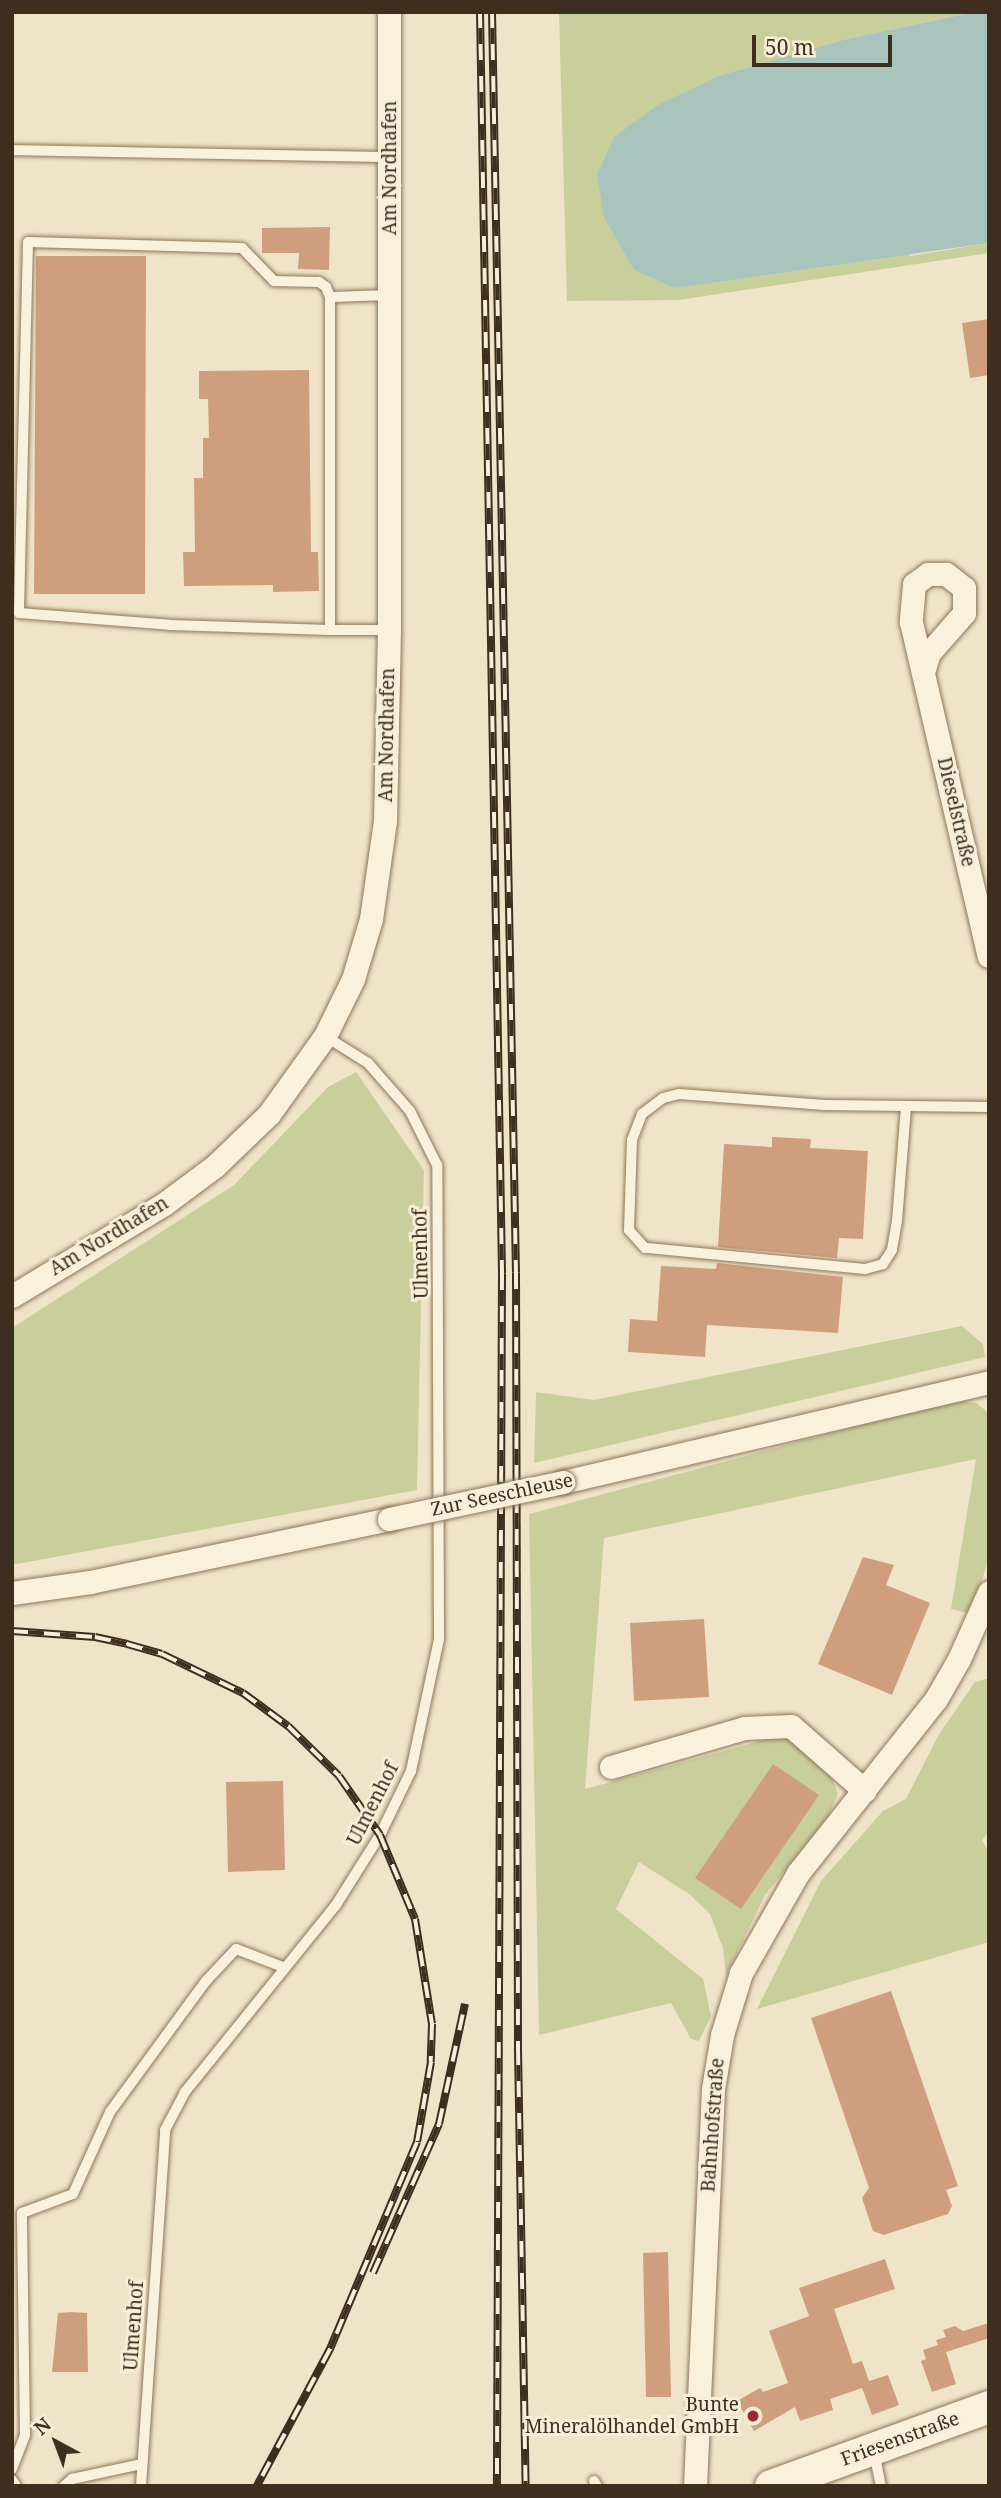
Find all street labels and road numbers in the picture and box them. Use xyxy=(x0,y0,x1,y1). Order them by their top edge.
street label: Am Nordhafen xyxy=(379,101,401,235)
street label: Am Nordhafen xyxy=(374,668,400,802)
street label: Dieselstraße xyxy=(932,755,980,869)
street label: Am Nordhafen xyxy=(45,1192,173,1280)
street label: Ulmenhof xyxy=(409,1209,433,1299)
street label: Zur Seeschleuse xyxy=(429,1469,575,1521)
street label: Ulmenhof xyxy=(342,1759,404,1849)
street label: Bahnhofstraße xyxy=(697,2057,729,2193)
street label: Ulmenhof xyxy=(119,2280,149,2372)
street label: Friesenstraße xyxy=(838,2407,962,2471)

